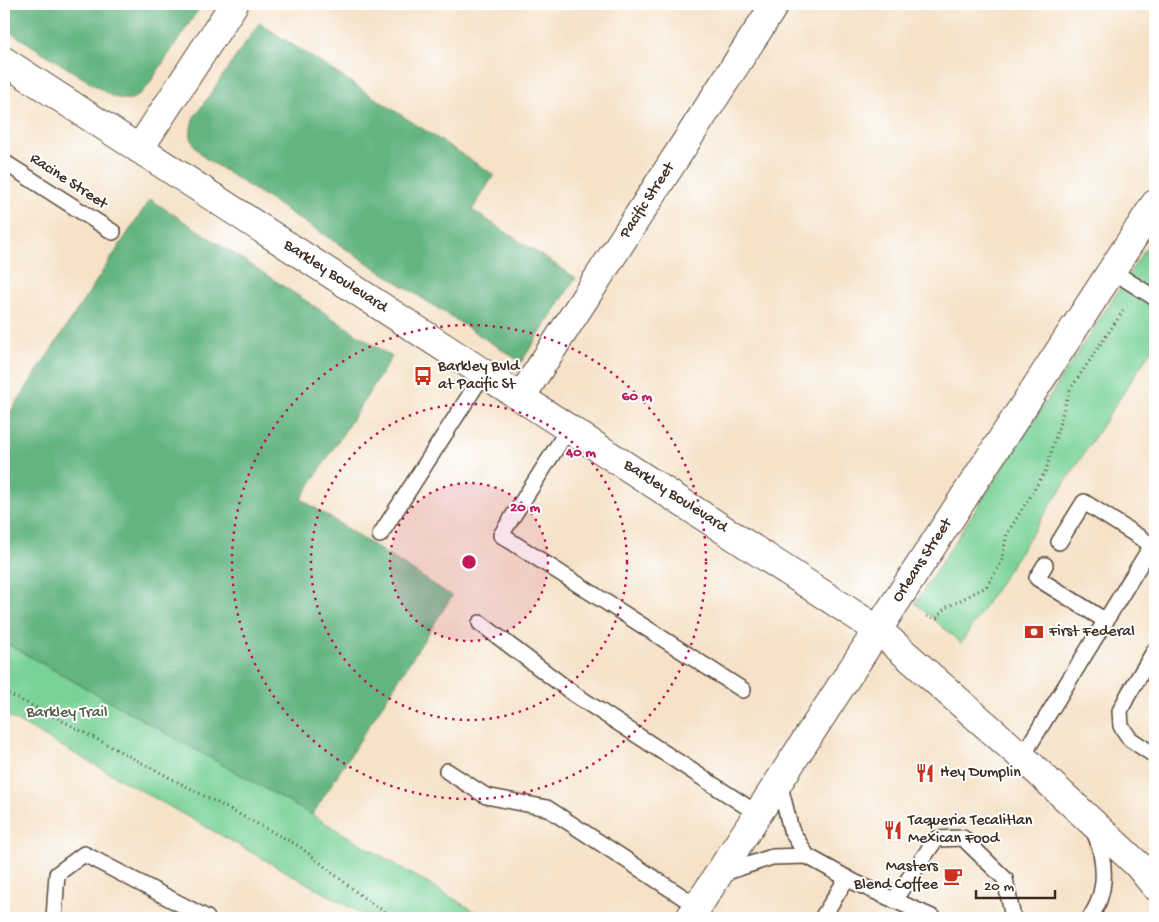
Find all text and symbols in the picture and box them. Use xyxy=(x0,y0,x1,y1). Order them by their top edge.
street label: Racine Street xyxy=(26,150,112,215)
street label: Pacific Street xyxy=(616,158,680,243)
street label: Barkley Boulevard xyxy=(279,236,392,319)
place label: Barkley Bvld at Pacific St xyxy=(437,358,521,395)
bus stop icon: Barkley Bvld at Pacific St xyxy=(412,365,434,387)
text: 60 m xyxy=(622,388,653,406)
text: 40 m xyxy=(565,444,596,462)
street label: Barkley Boulevard xyxy=(619,456,732,539)
text: 20 m xyxy=(510,499,540,517)
street label: Orleans Street xyxy=(889,514,958,606)
centre of rings xyxy=(460,553,478,571)
bank icon: First Federal xyxy=(1023,621,1045,643)
place label: First Federal xyxy=(1048,623,1135,642)
park label: Barkley Trail xyxy=(26,704,108,723)
restaurant icon: Hey Dumplin xyxy=(914,762,936,784)
place label: Hey Dumplin xyxy=(940,764,1021,783)
place label: Taqueria Tecalitlan Mexican Food xyxy=(907,812,1033,849)
restaurant icon: Taqueria Tecalitlan Mexican Food xyxy=(882,819,904,841)
place label: Masters Blend Coffee xyxy=(853,858,939,895)
cafe icon: Masters Blend Coffee xyxy=(942,865,964,887)
scale bar xyxy=(976,867,1055,899)
text: 20 m xyxy=(984,878,1014,896)

